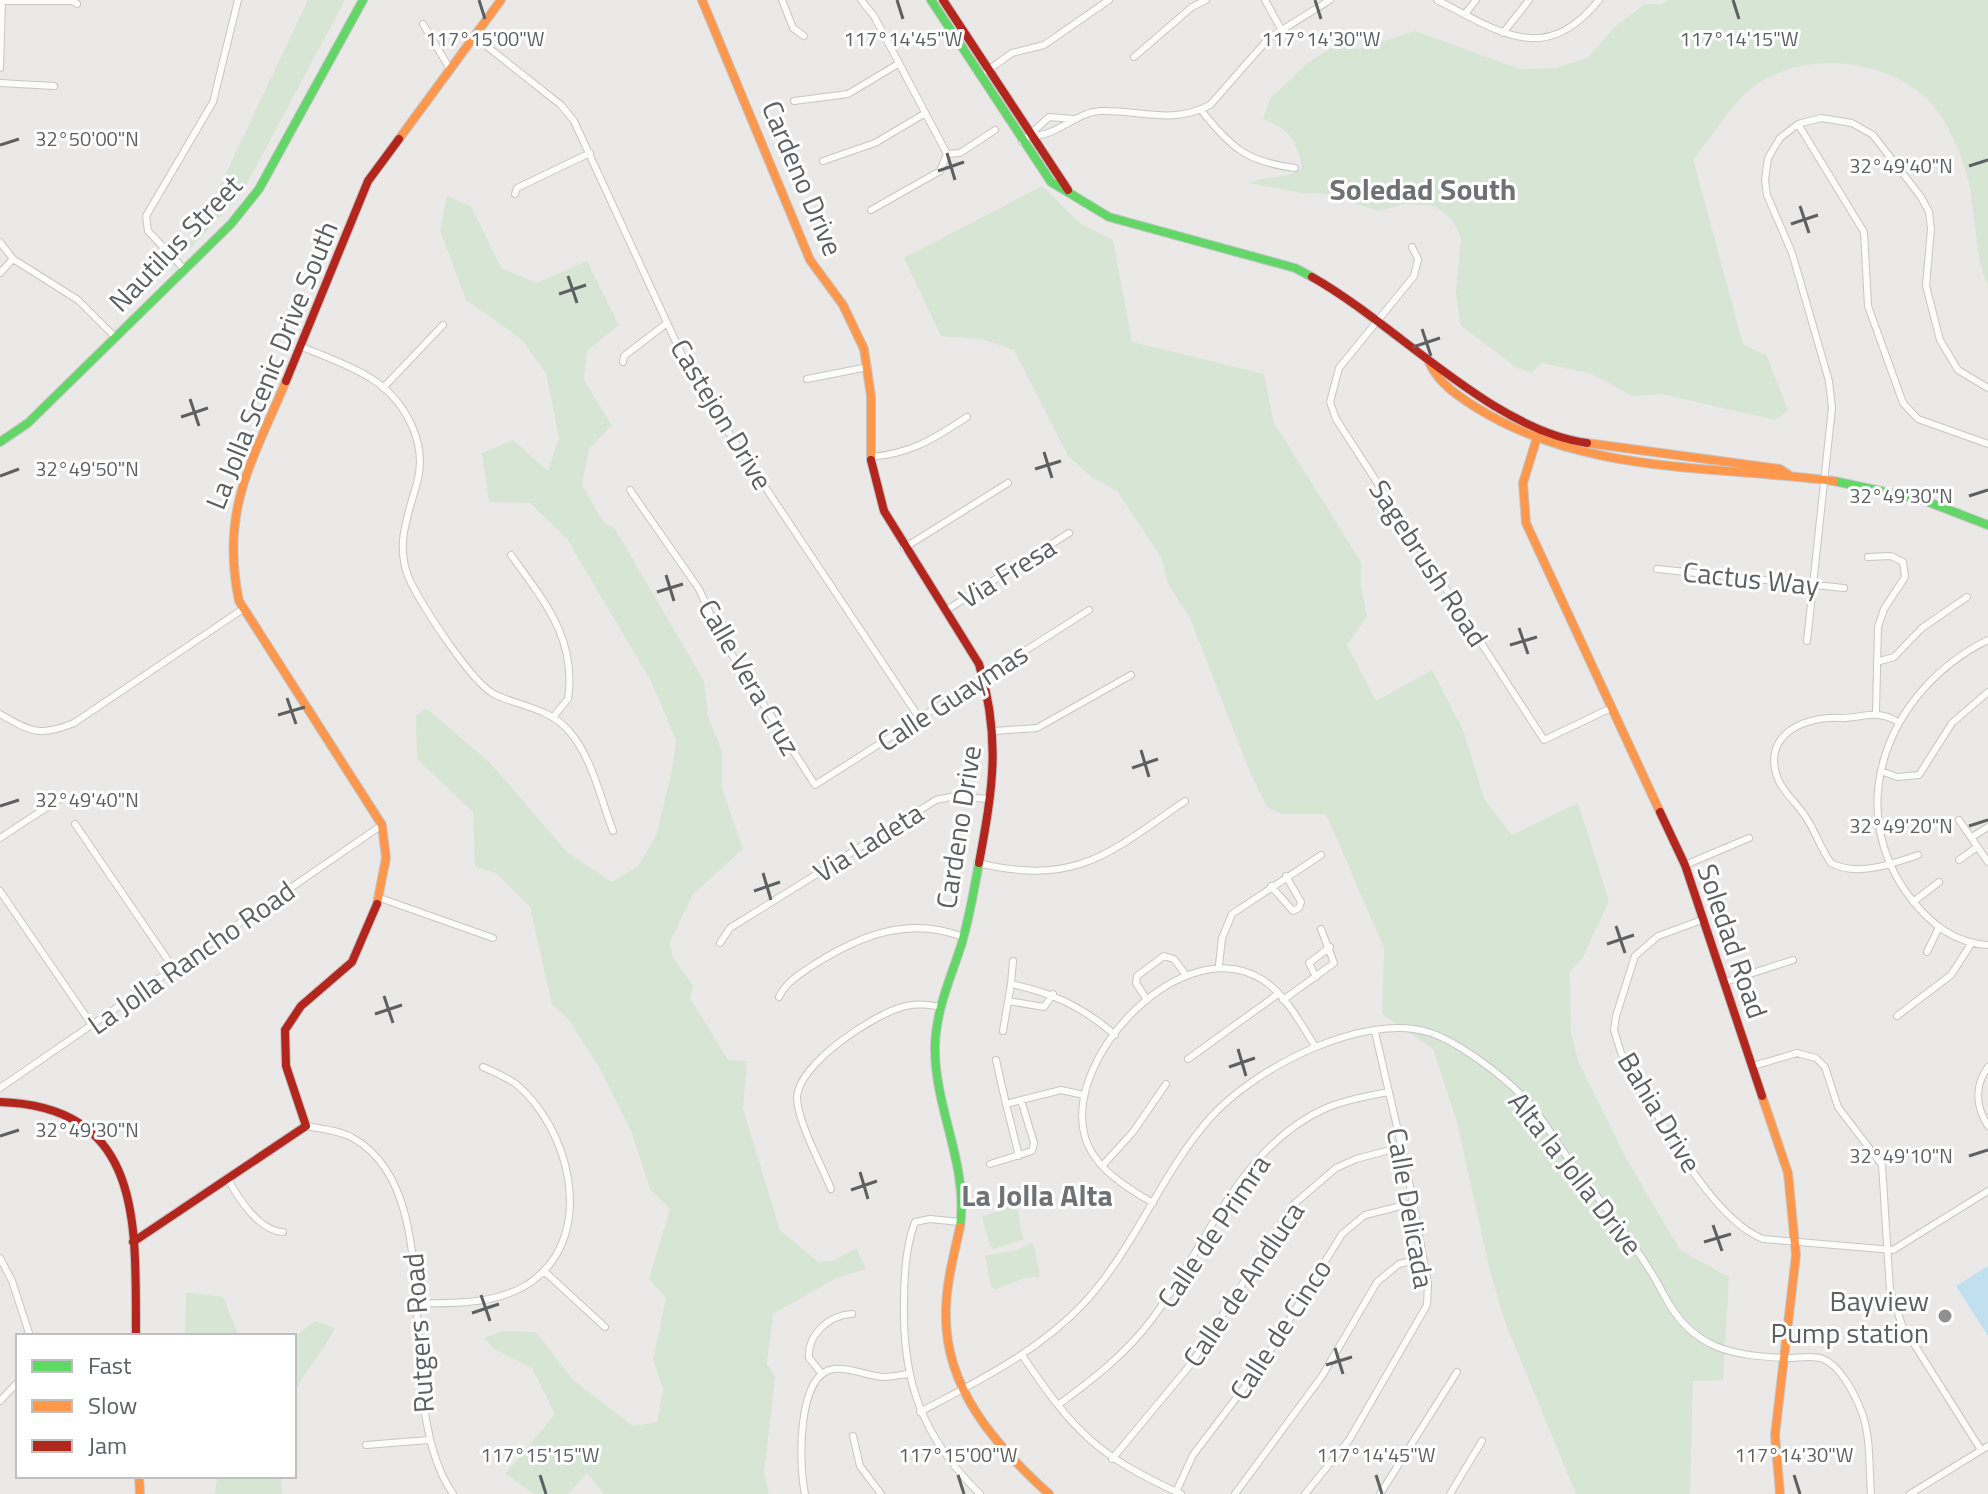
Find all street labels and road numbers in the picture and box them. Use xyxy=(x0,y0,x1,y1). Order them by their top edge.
street label: Cardeno Drive xyxy=(751,94,855,262)
street label: Nautilus Street xyxy=(98,164,252,321)
street label: La Jolla Scenic Drive South xyxy=(193,214,349,516)
street label: Castejon Drive xyxy=(660,330,784,498)
street label: Sagebrush Road xyxy=(1359,471,1499,655)
street label: Via Fresa xyxy=(950,525,1064,619)
street label: Cactus Way xyxy=(1681,549,1821,607)
street label: Calle Vera Cruz xyxy=(688,591,812,763)
street label: Calle Guaymas xyxy=(868,632,1036,762)
street label: Cardeno Drive xyxy=(924,742,992,912)
street label: Via Ladeta xyxy=(805,791,931,893)
street label: Soledad Road xyxy=(1686,858,1780,1024)
street label: La Jolla Rancho Road xyxy=(78,869,304,1045)
street label: Bahia Drive xyxy=(1607,1044,1713,1180)
street label: Alta la Jolla Drive xyxy=(1498,1082,1654,1264)
street label: Calle Delicada xyxy=(1376,1124,1446,1292)
street label: Calle de Primra xyxy=(1146,1146,1280,1316)
street label: Calle de Andluca xyxy=(1172,1193,1314,1375)
street label: Calle de Cinco xyxy=(1218,1250,1342,1408)
street label: Rutgers Road xyxy=(391,1252,445,1414)

